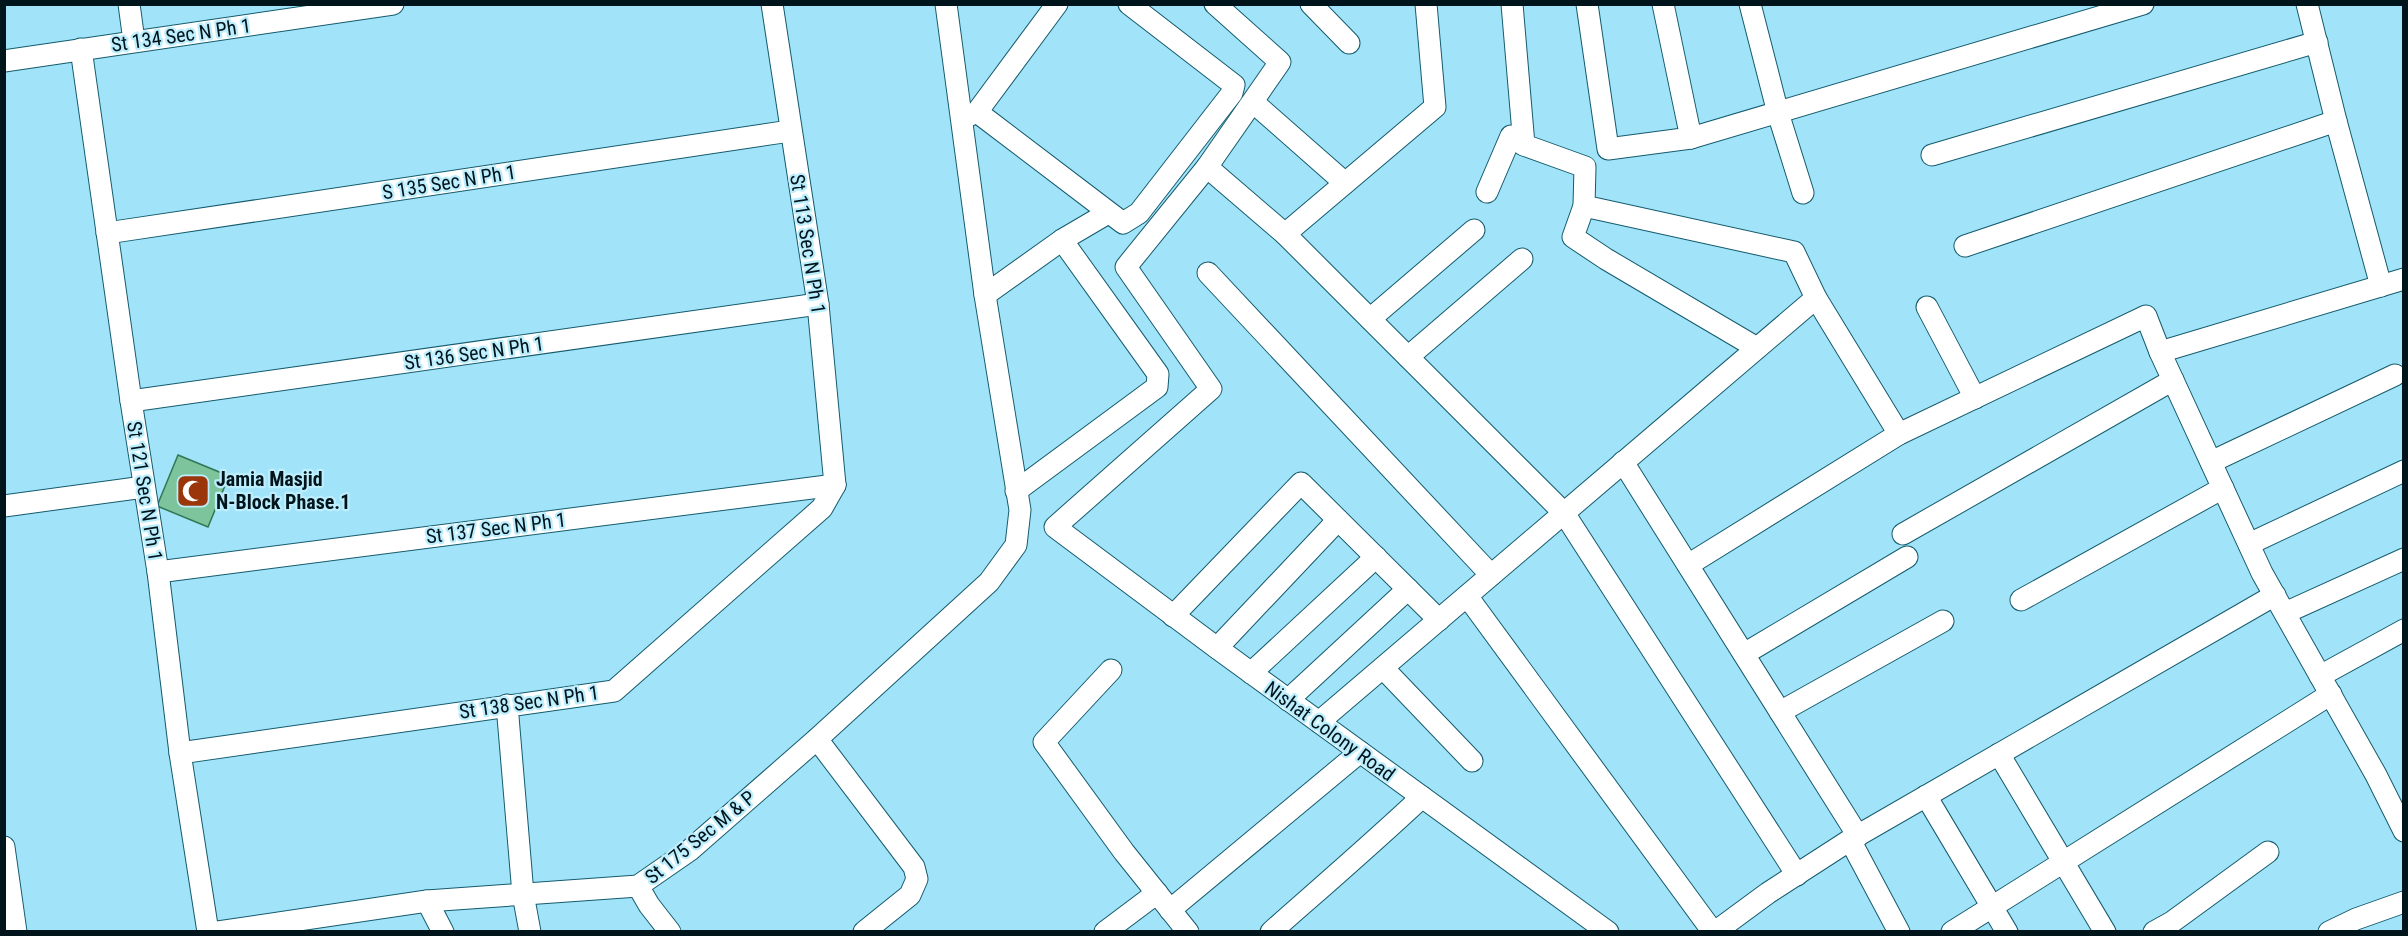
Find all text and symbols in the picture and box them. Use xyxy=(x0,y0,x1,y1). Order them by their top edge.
street label: St 134 Sec N Ph 1 xyxy=(110,13,252,57)
street label: S 135 Sec N Ph 1 xyxy=(380,160,518,204)
street label: St 113 Sec N Ph 1 xyxy=(785,173,831,315)
street label: St 136 Sec N Ph 1 xyxy=(403,331,545,375)
street label: St 121 Sec N Ph 1 xyxy=(122,420,168,562)
place label: Jamia Masjid N-Block Phase.1 xyxy=(216,467,350,514)
mosque icon: Jamia Masjid N-Block Phase.1 xyxy=(175,473,211,509)
street label: St 137 Sec N Ph 1 xyxy=(425,508,567,548)
street label: Nishat Colony Road xyxy=(1260,676,1400,786)
street label: St 138 Sec N Ph 1 xyxy=(458,680,600,724)
street label: St 175 Sec M & P xyxy=(640,785,760,889)

